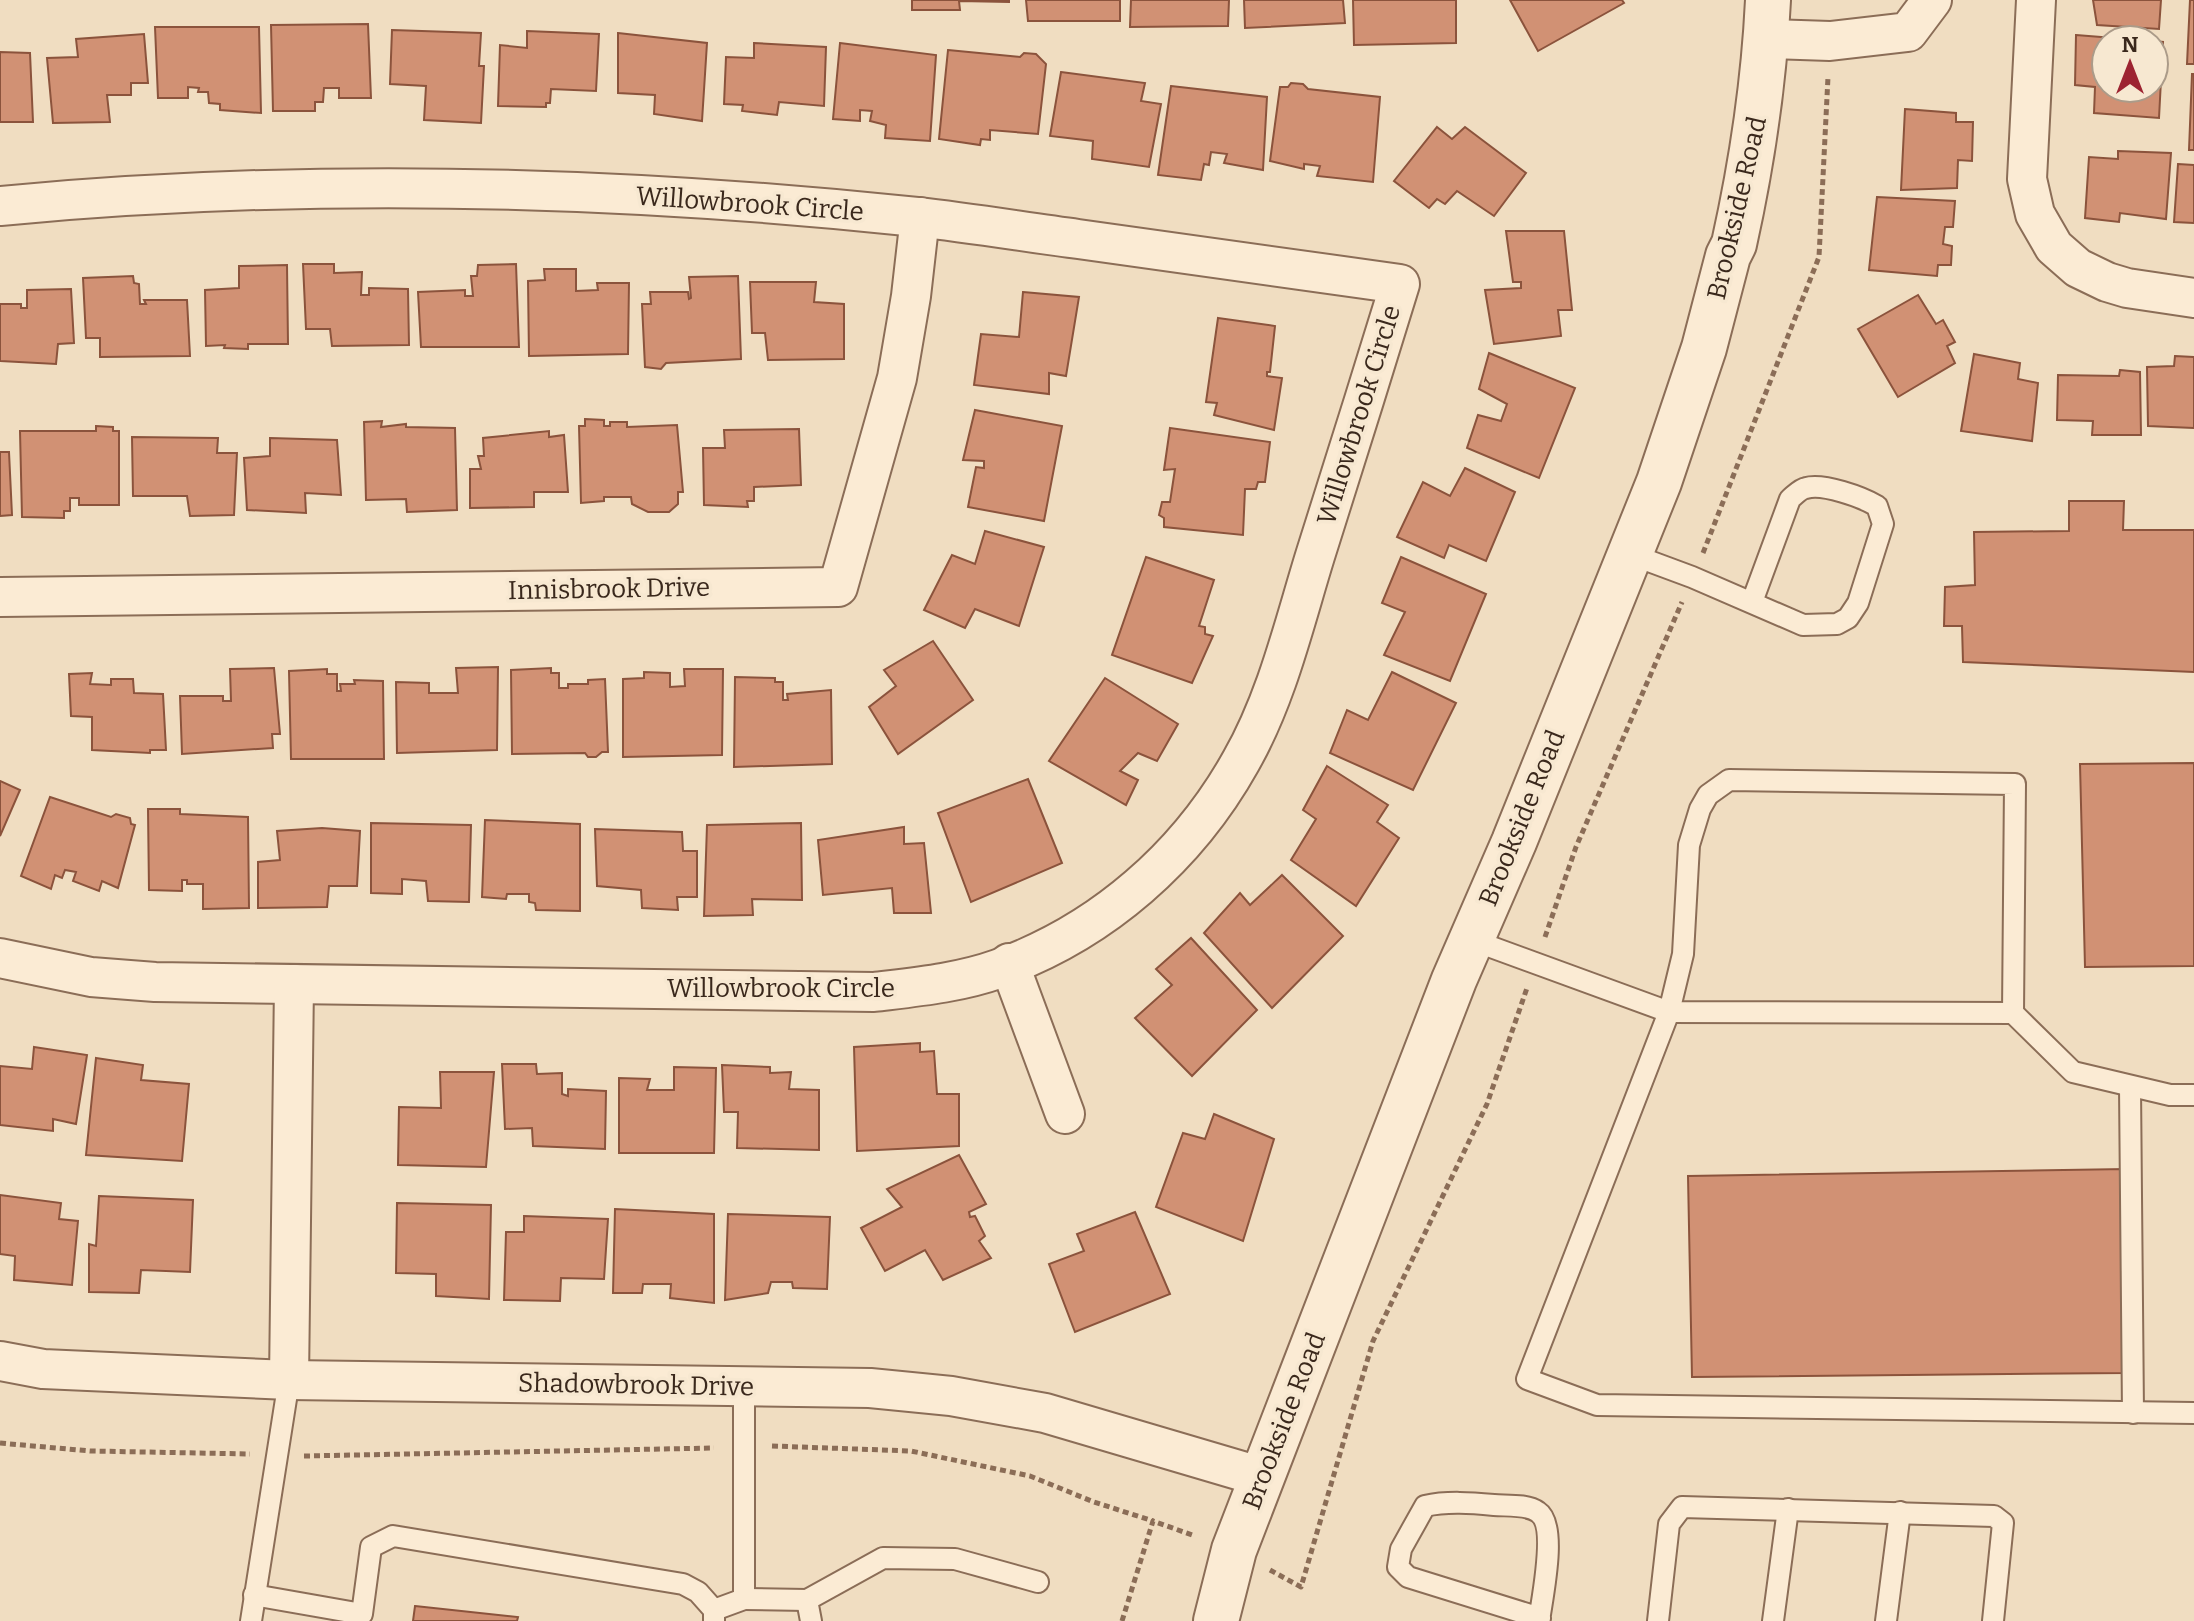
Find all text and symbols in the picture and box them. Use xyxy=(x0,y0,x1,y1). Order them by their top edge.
north arrow xyxy=(2090,24,2170,104)
text: N xyxy=(2122,31,2139,58)
street label: Brookside Road xyxy=(1701,113,1773,303)
street label: Willowbrook Circle xyxy=(635,181,865,227)
street label: Willowbrook Circle xyxy=(1311,301,1407,529)
street label: Innisbrook Drive xyxy=(508,572,710,606)
street label: Brookside Road xyxy=(1473,725,1571,911)
street label: Willowbrook Circle xyxy=(667,973,895,1004)
street label: Brookside Road xyxy=(1236,1328,1332,1514)
street label: Shadowbrook Drive xyxy=(518,1367,754,1403)

